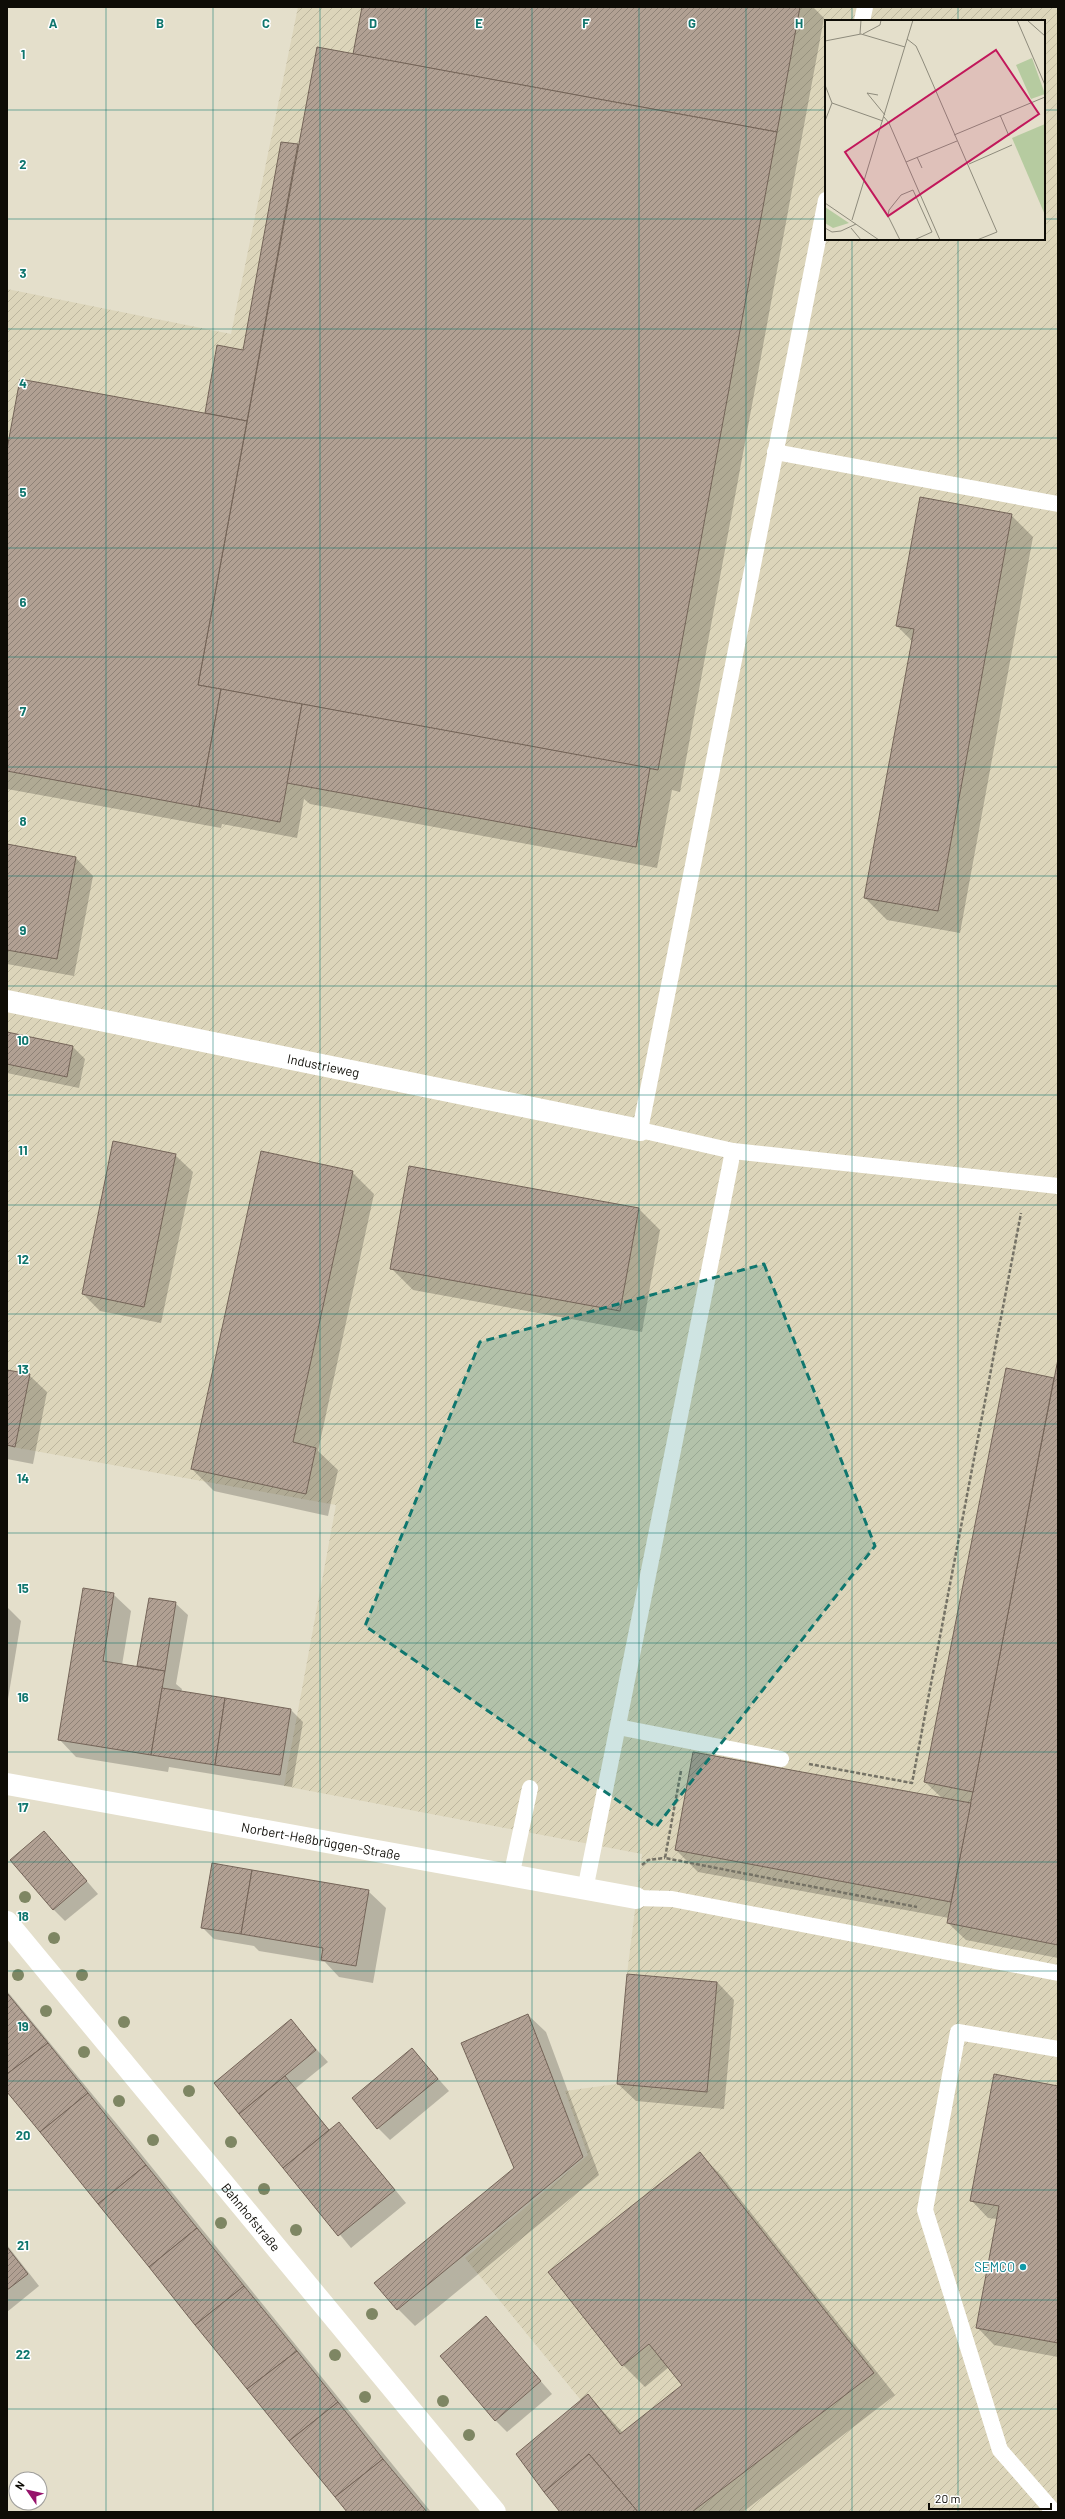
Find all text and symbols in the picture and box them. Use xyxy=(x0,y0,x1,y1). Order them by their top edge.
text: A xyxy=(49,15,58,31)
text: B xyxy=(156,15,164,31)
text: C xyxy=(262,15,270,31)
text: D xyxy=(369,15,377,31)
text: E xyxy=(475,15,483,31)
text: F xyxy=(582,15,590,31)
text: G xyxy=(688,15,696,31)
text: H xyxy=(795,15,803,31)
inset map xyxy=(825,20,1045,240)
text: 1 xyxy=(21,46,25,62)
text: 2 xyxy=(19,156,27,172)
text: 3 xyxy=(19,265,27,281)
text: 4 xyxy=(19,375,27,391)
text: 5 xyxy=(19,484,27,500)
text: 6 xyxy=(20,594,27,610)
text: 7 xyxy=(20,703,27,719)
text: 8 xyxy=(19,813,27,829)
text: 9 xyxy=(20,922,27,938)
text: 10 xyxy=(17,1032,29,1048)
street label: Industrieweg xyxy=(286,1050,361,1081)
text: 11 xyxy=(18,1142,28,1158)
text: 12 xyxy=(17,1251,29,1267)
text: 13 xyxy=(17,1361,29,1377)
text: 14 xyxy=(17,1470,29,1486)
text: 15 xyxy=(17,1580,29,1596)
text: 16 xyxy=(17,1689,29,1705)
text: 17 xyxy=(17,1799,29,1815)
street label: Norbert-Heßbrüggen-Straße xyxy=(240,1819,402,1863)
text: 18 xyxy=(17,1908,29,1924)
text: 19 xyxy=(17,2018,29,2034)
text: 20 xyxy=(16,2127,30,2143)
street label: Bahnhofstraße xyxy=(218,2180,284,2255)
text: 21 xyxy=(17,2237,29,2253)
place label: SEMCO xyxy=(974,2259,1015,2275)
marker: SEMCO xyxy=(1018,2262,1028,2272)
text: 22 xyxy=(16,2346,30,2362)
north arrow xyxy=(8,2471,48,2511)
text: N xyxy=(12,2478,27,2492)
scale bar xyxy=(929,2485,1051,2511)
text: 20 m xyxy=(935,2491,961,2505)

